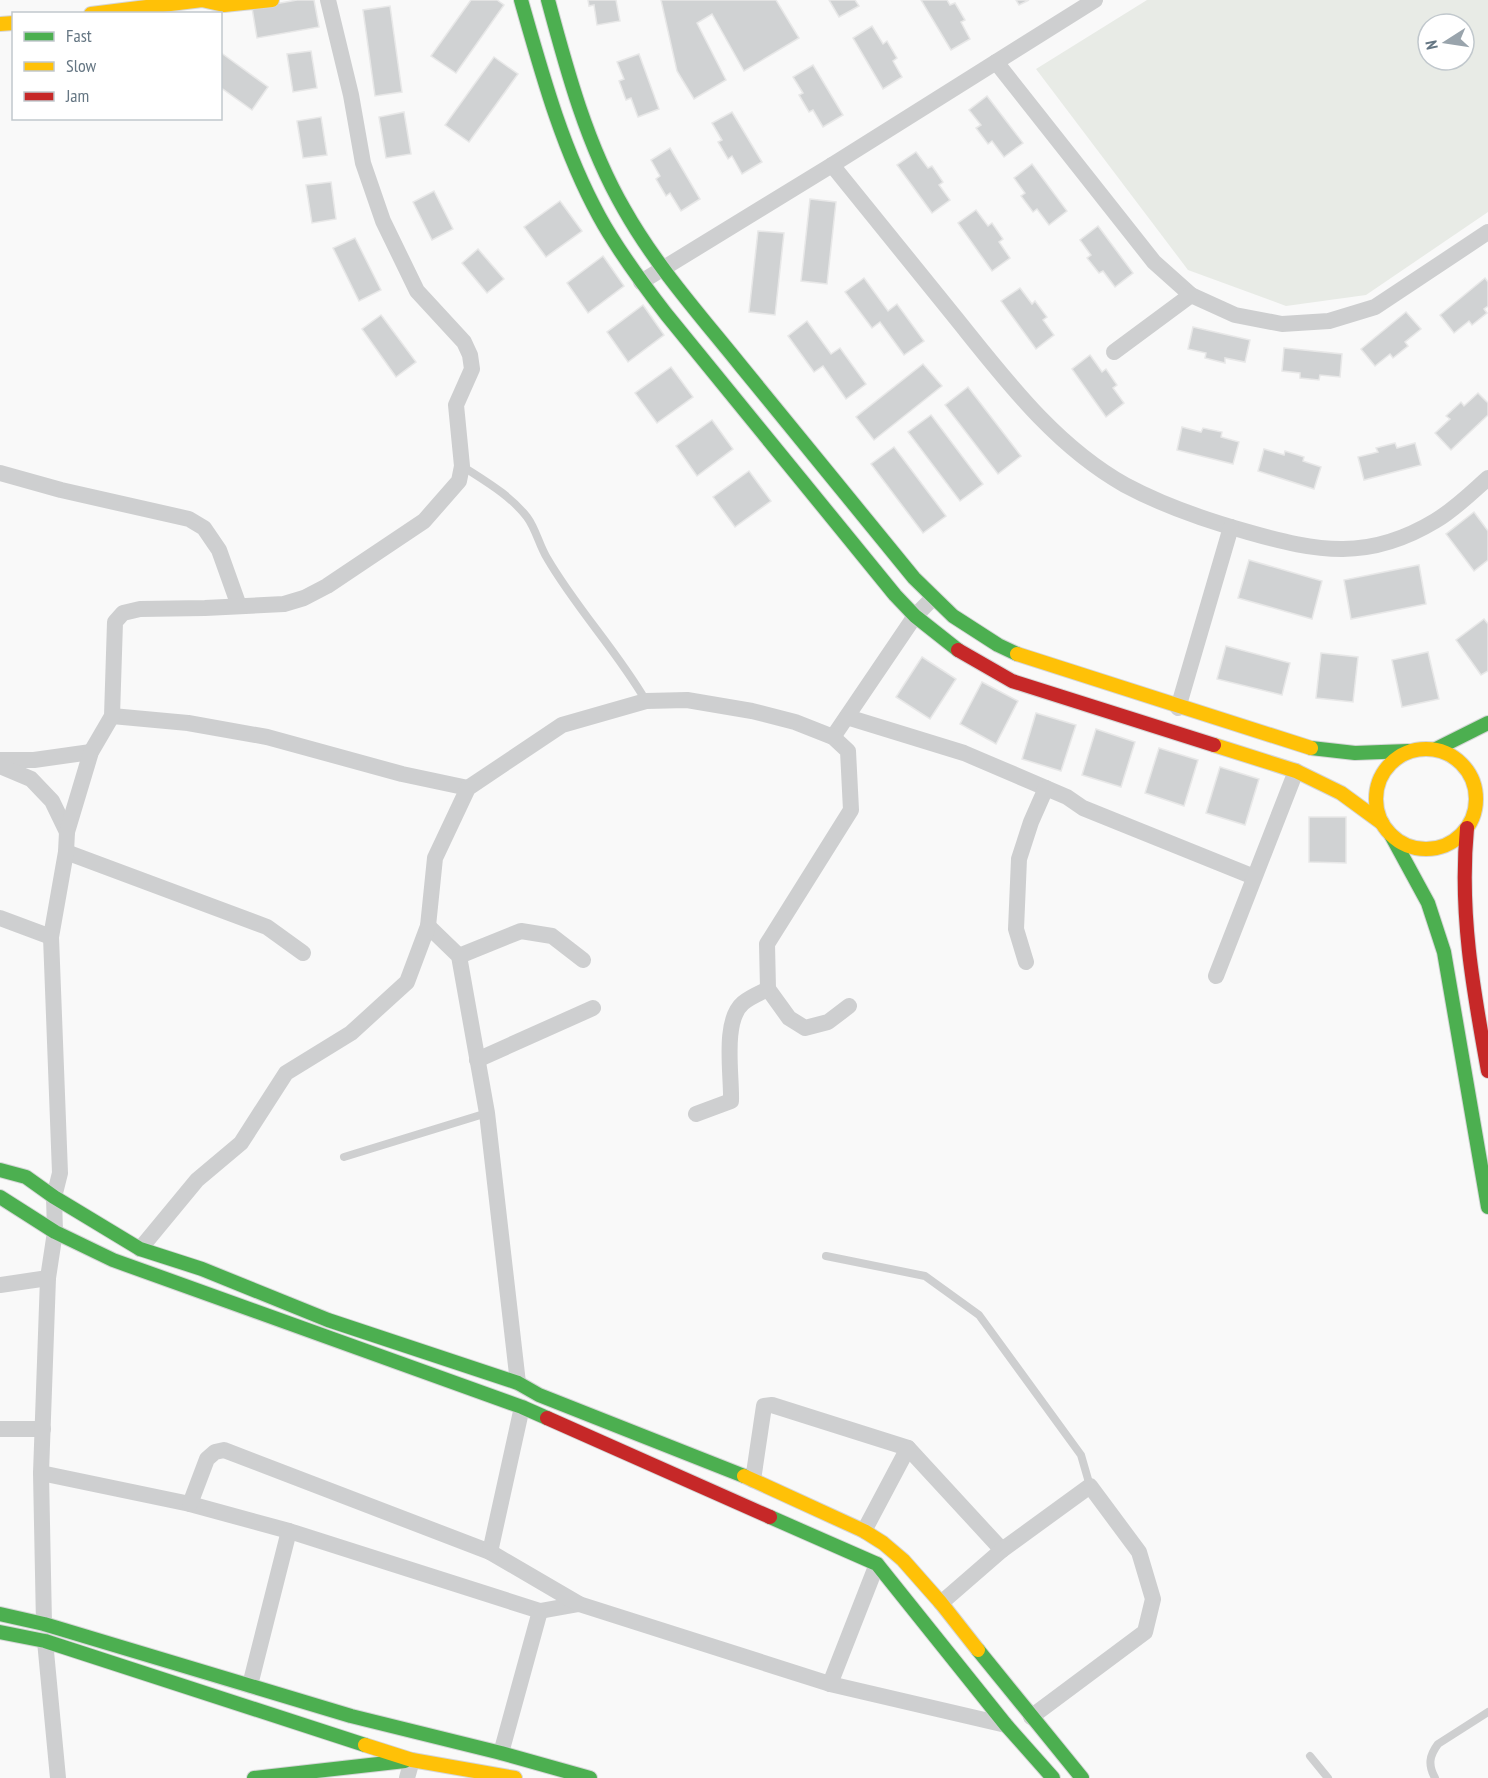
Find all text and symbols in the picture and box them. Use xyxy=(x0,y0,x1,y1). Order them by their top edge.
legend xyxy=(12,12,222,120)
north arrow xyxy=(1416,12,1476,72)
text: Fast xyxy=(66,24,92,47)
text: N xyxy=(1421,39,1442,51)
text: Slow xyxy=(66,54,97,77)
text: Jam xyxy=(65,84,89,107)

